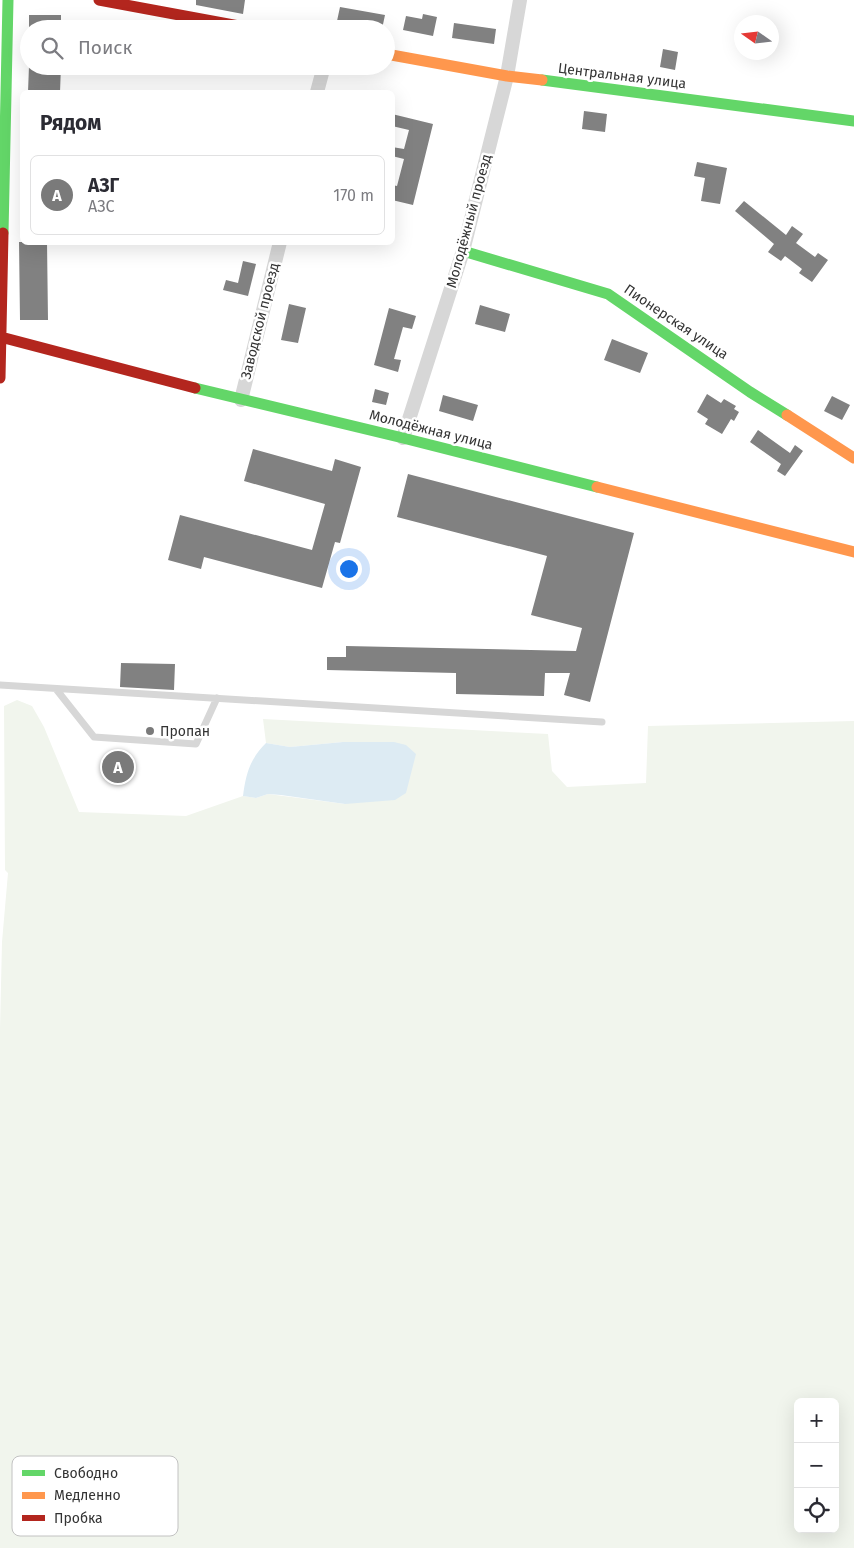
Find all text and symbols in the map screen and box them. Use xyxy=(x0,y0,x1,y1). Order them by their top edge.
north arrow xyxy=(734,15,779,60)
search box xyxy=(20,20,395,75)
icon: search xyxy=(38,34,66,62)
text: Поиск xyxy=(78,36,132,59)
street label: Центральная улица xyxy=(557,60,687,92)
text: Рядом xyxy=(40,110,101,136)
street label: Молодёжный проезд xyxy=(443,152,495,290)
text: АЗГ xyxy=(88,174,119,197)
text: A xyxy=(52,186,62,205)
text: 170 m xyxy=(333,186,374,205)
text: АЗС xyxy=(88,197,114,216)
street label: Заводской проезд xyxy=(237,261,283,381)
street label: Пионерская улица xyxy=(621,281,731,363)
street label: Молодёжная улица xyxy=(367,406,495,454)
your location xyxy=(336,556,362,582)
place label: Пропан xyxy=(160,723,210,740)
marker: Пропан xyxy=(144,725,156,737)
pin: A xyxy=(102,748,134,786)
map controls xyxy=(794,1398,839,1533)
button: + xyxy=(794,1398,839,1443)
button: − xyxy=(794,1443,839,1488)
legend xyxy=(12,1456,178,1536)
text: Свободно xyxy=(54,1465,118,1482)
text: Медленно xyxy=(54,1487,121,1504)
button: locate xyxy=(794,1488,839,1533)
text: Пробка xyxy=(54,1510,103,1527)

